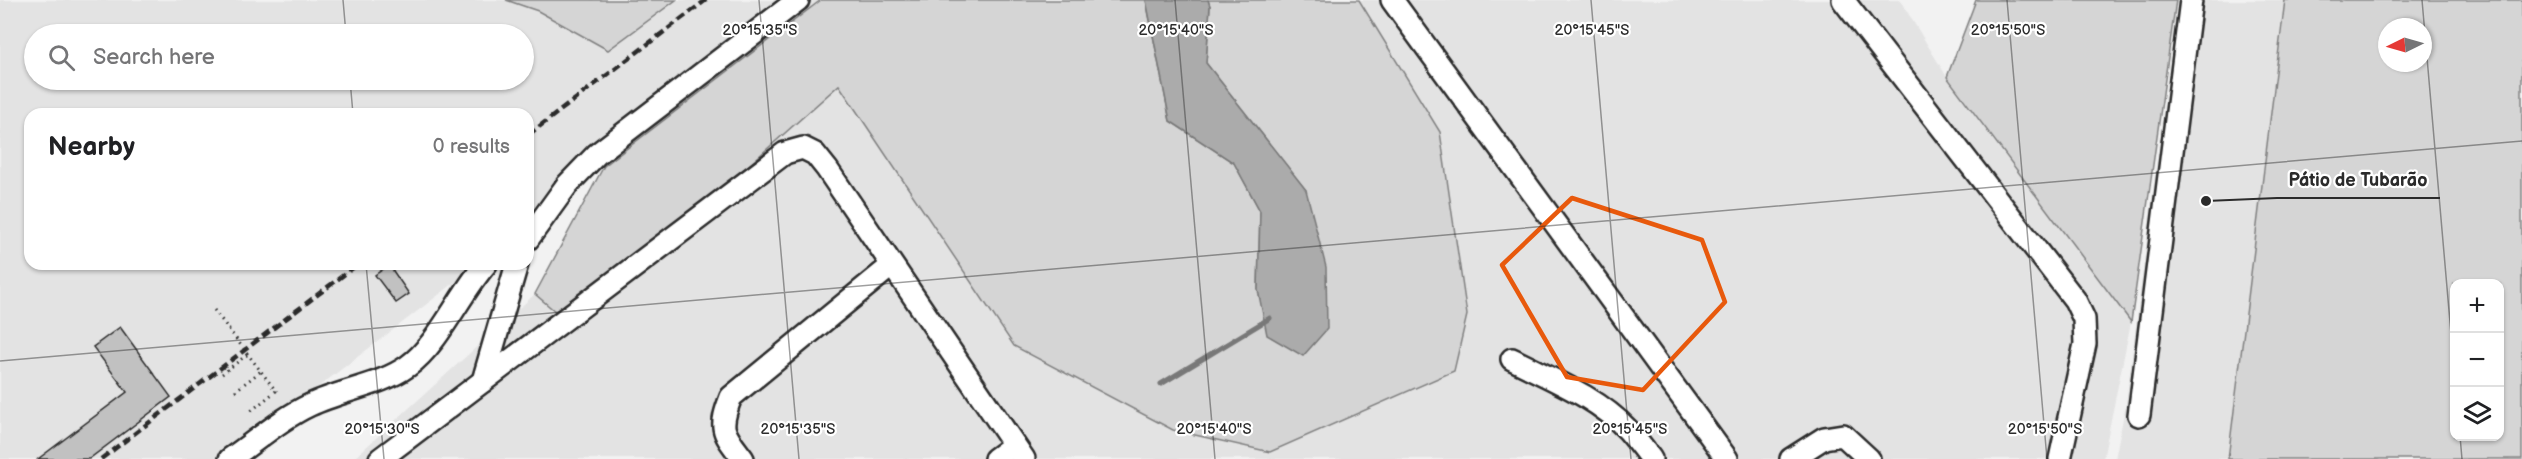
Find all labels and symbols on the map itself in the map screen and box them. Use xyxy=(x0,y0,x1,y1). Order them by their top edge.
north arrow xyxy=(2378,18,2432,72)
text: 20°15'35"S xyxy=(723,21,797,40)
text: 20°15'40"S xyxy=(1139,21,1214,40)
text: 20°15'45"S xyxy=(1555,21,1629,40)
text: 20°15'50"S xyxy=(1971,21,2045,40)
callout: Pátio de Tubarão xyxy=(2277,162,2440,198)
text: Pátio de Tubarão xyxy=(2289,170,2427,191)
text: 20°15'30"S xyxy=(344,420,420,439)
text: 20°15'35"S xyxy=(761,420,835,439)
text: 20°15'40"S xyxy=(1177,420,1252,439)
text: 20°15'45"S xyxy=(1593,420,1667,439)
text: 20°15'50"S xyxy=(2008,420,2082,439)

